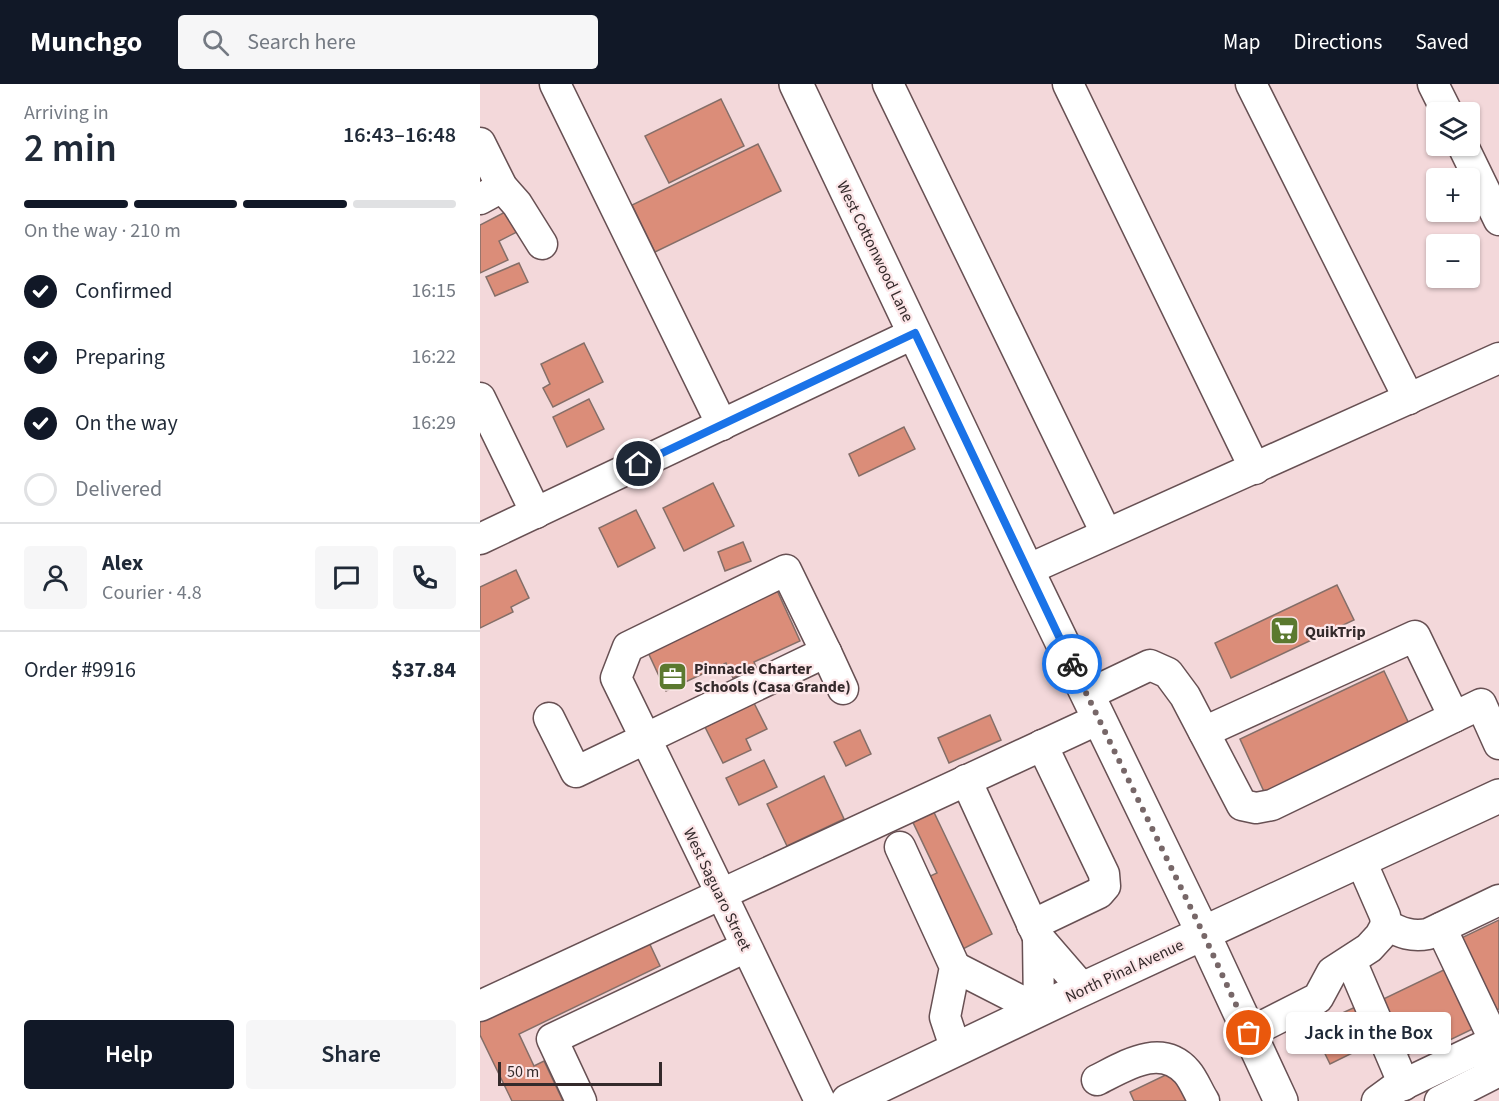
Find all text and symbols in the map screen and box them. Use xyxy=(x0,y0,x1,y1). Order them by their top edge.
search box xyxy=(178,15,598,69)
text: Munchgo xyxy=(30,22,142,62)
icon: search xyxy=(199,26,232,59)
text: Search here xyxy=(247,26,356,58)
text: Map xyxy=(1223,27,1261,57)
text: Directions xyxy=(1294,27,1382,57)
text: Saved xyxy=(1415,27,1469,57)
text: Arriving in xyxy=(24,99,109,127)
map controls xyxy=(1426,102,1480,288)
button: layers xyxy=(1426,102,1480,156)
text: 16:43–16:48 xyxy=(343,119,456,151)
text: 2 min xyxy=(24,121,117,177)
button: + xyxy=(1426,168,1480,222)
street label: West Cottonwood Lane xyxy=(831,177,919,326)
text: On the way · 210 m xyxy=(24,217,181,245)
button: − xyxy=(1426,234,1480,288)
icon: check xyxy=(24,275,57,308)
text: Confirmed xyxy=(75,275,172,307)
text: 16:15 xyxy=(411,277,456,305)
icon: check xyxy=(24,341,57,374)
text: Preparing xyxy=(75,341,165,373)
text: 16:22 xyxy=(411,343,456,371)
icon: check xyxy=(24,407,57,440)
text: On the way xyxy=(75,407,178,439)
text: 16:29 xyxy=(411,409,456,437)
pin xyxy=(613,438,664,489)
icon: home xyxy=(622,447,655,480)
text: Delivered xyxy=(75,473,162,505)
button: person xyxy=(24,546,87,609)
button: chat xyxy=(315,546,378,609)
button: phone xyxy=(393,546,456,609)
text: Alex xyxy=(102,547,143,579)
text: Courier · 4.8 xyxy=(102,579,202,607)
supermarket icon: QuikTrip xyxy=(1268,615,1300,647)
place label: QuikTrip xyxy=(1305,621,1366,643)
courier xyxy=(1042,634,1102,694)
icon: bike xyxy=(1056,648,1089,681)
text: Order #9916 xyxy=(24,654,136,686)
text: $37.84 xyxy=(391,654,456,686)
place label: Pinnacle Charter Schools (Casa Grande) xyxy=(694,658,851,698)
office icon: Pinnacle Charter Schools (Casa Grande) xyxy=(657,661,689,693)
street label: West Saguaro Street xyxy=(678,824,757,955)
street label: North Pinal Avenue xyxy=(1062,934,1187,1008)
pin xyxy=(1223,1007,1274,1058)
callout: Jack in the Box xyxy=(1285,1012,1450,1054)
icon: bag xyxy=(1232,1016,1265,1049)
text: Jack in the Box xyxy=(1304,1019,1433,1047)
button: Help xyxy=(24,1020,234,1089)
button: Share xyxy=(246,1020,456,1089)
scale bar xyxy=(498,1059,662,1086)
text: 50 m xyxy=(507,1061,539,1083)

